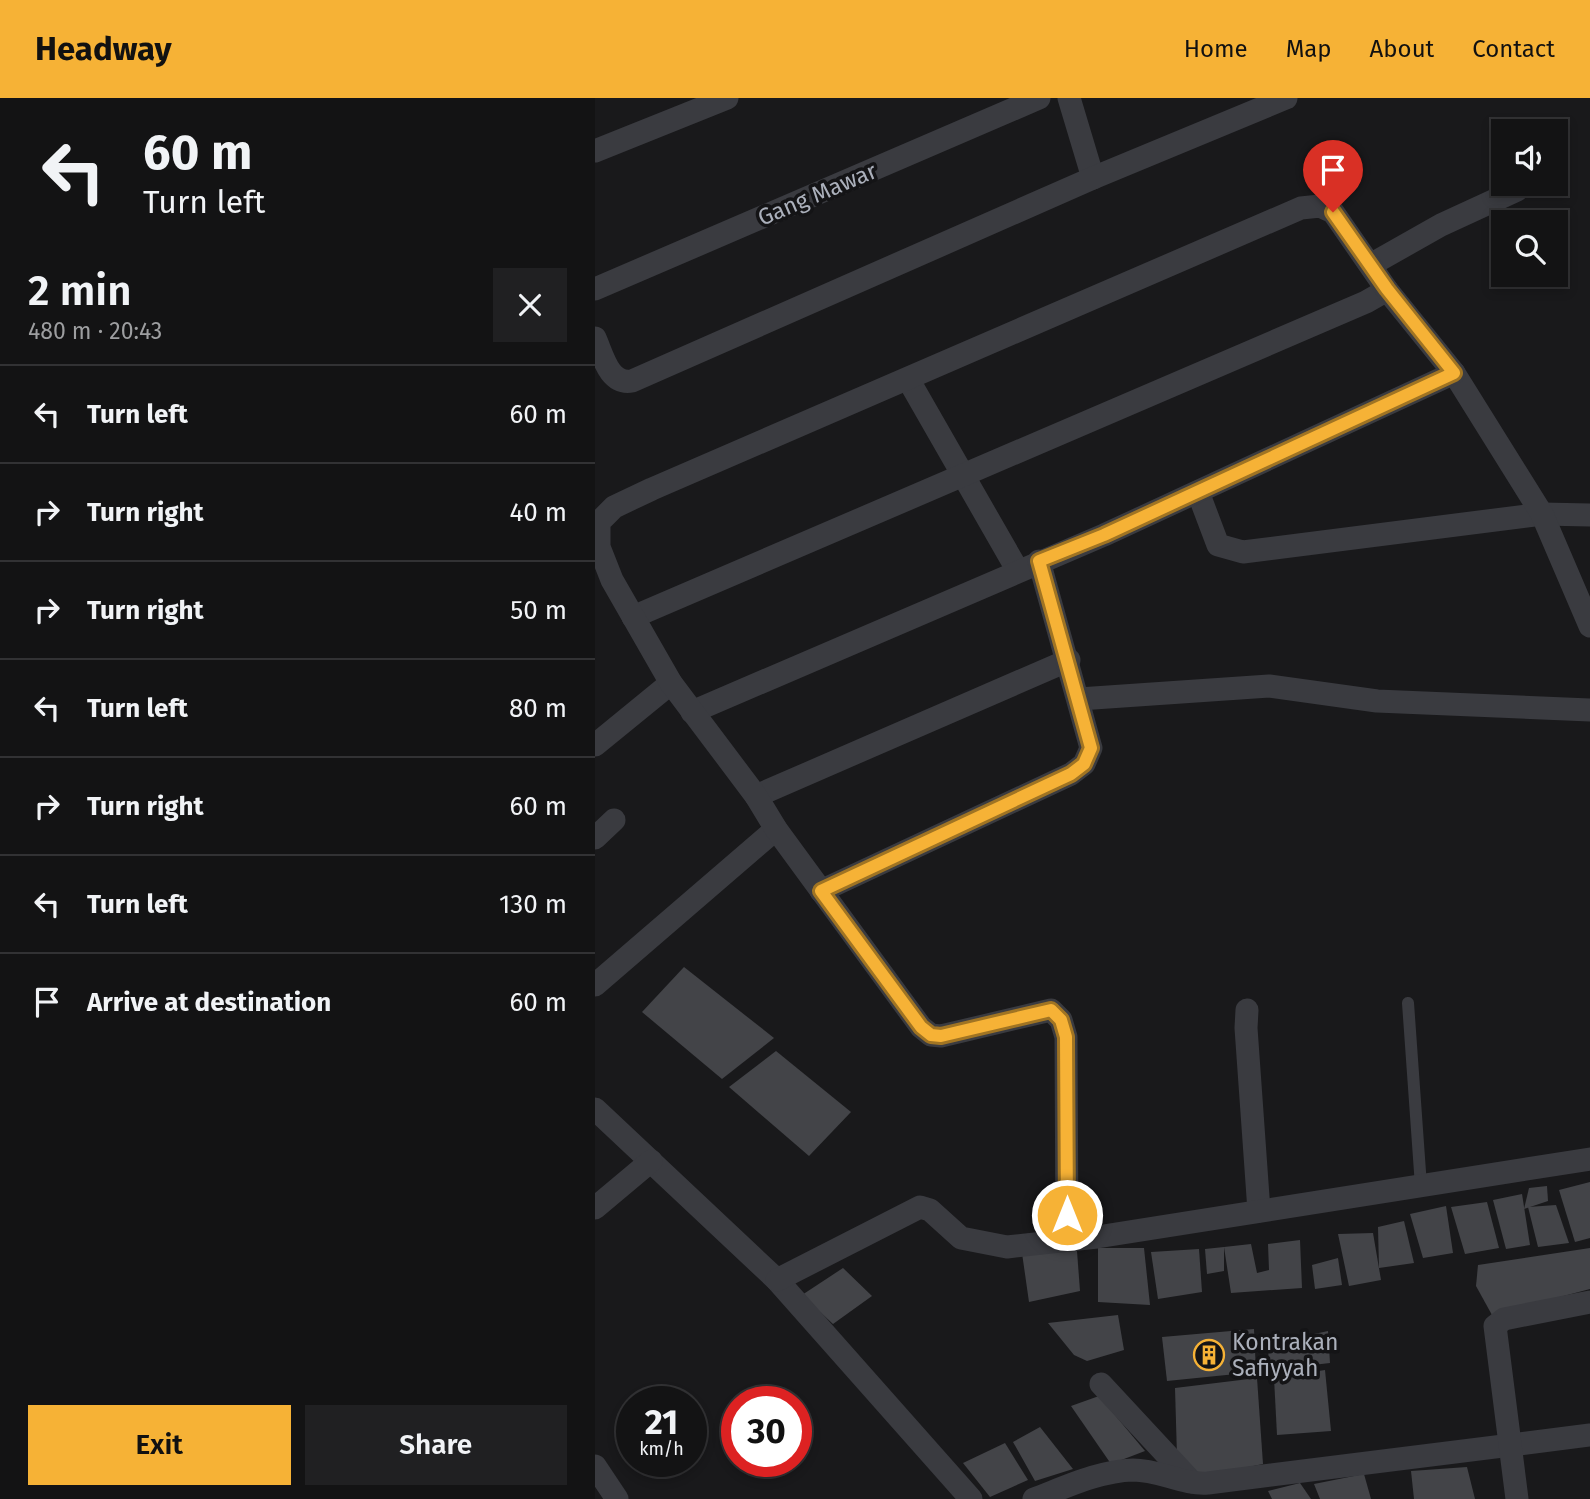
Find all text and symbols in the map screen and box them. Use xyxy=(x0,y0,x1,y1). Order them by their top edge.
text: Headway xyxy=(35,29,172,69)
text: Home xyxy=(1184,35,1248,63)
text: Map xyxy=(1286,35,1332,63)
text: About xyxy=(1370,35,1434,63)
text: Contact xyxy=(1472,35,1555,63)
map controls xyxy=(1491,119,1568,287)
button: sound xyxy=(1491,119,1568,196)
text: 60 m xyxy=(143,123,252,182)
icon: left xyxy=(28,126,119,217)
pin xyxy=(1303,140,1363,212)
icon: arrive xyxy=(1314,151,1352,189)
street label: Gang Mawar xyxy=(753,156,881,232)
text: Turn left xyxy=(143,183,265,221)
button: search xyxy=(1491,210,1568,287)
text: 2 min xyxy=(28,266,132,316)
button: close xyxy=(493,268,567,342)
text: 480 m · 20:43 xyxy=(28,317,162,345)
icon: left xyxy=(28,395,66,433)
text: Turn left xyxy=(87,399,188,430)
text: 60 m xyxy=(509,399,567,430)
icon: right xyxy=(28,493,66,531)
text: Turn right xyxy=(87,497,204,528)
text: 40 m xyxy=(509,497,567,528)
icon: right xyxy=(28,591,66,629)
text: Turn right xyxy=(87,595,204,626)
text: 50 m xyxy=(510,595,567,626)
icon: left xyxy=(28,689,66,727)
text: Turn left xyxy=(87,693,188,724)
text: 80 m xyxy=(509,693,567,724)
icon: right xyxy=(28,787,66,825)
text: Turn right xyxy=(87,791,204,822)
text: 60 m xyxy=(509,791,567,822)
icon: left xyxy=(28,885,66,923)
text: Turn left xyxy=(87,889,188,920)
text: 130 m xyxy=(499,889,567,920)
icon: arrive xyxy=(28,983,66,1021)
text: Arrive at destination xyxy=(87,987,331,1018)
text: 60 m xyxy=(509,987,567,1018)
position arrow xyxy=(1030,1178,1104,1252)
place label: Kontrakan Safiyyah xyxy=(1232,1328,1338,1382)
building icon: Kontrakan Safiyyah xyxy=(1192,1338,1226,1372)
speed limit sign: 30 xyxy=(721,1386,812,1477)
text: 21 xyxy=(645,1401,678,1443)
button: Exit xyxy=(28,1405,291,1485)
button: Share xyxy=(305,1405,567,1485)
text: km/h xyxy=(639,1438,684,1460)

